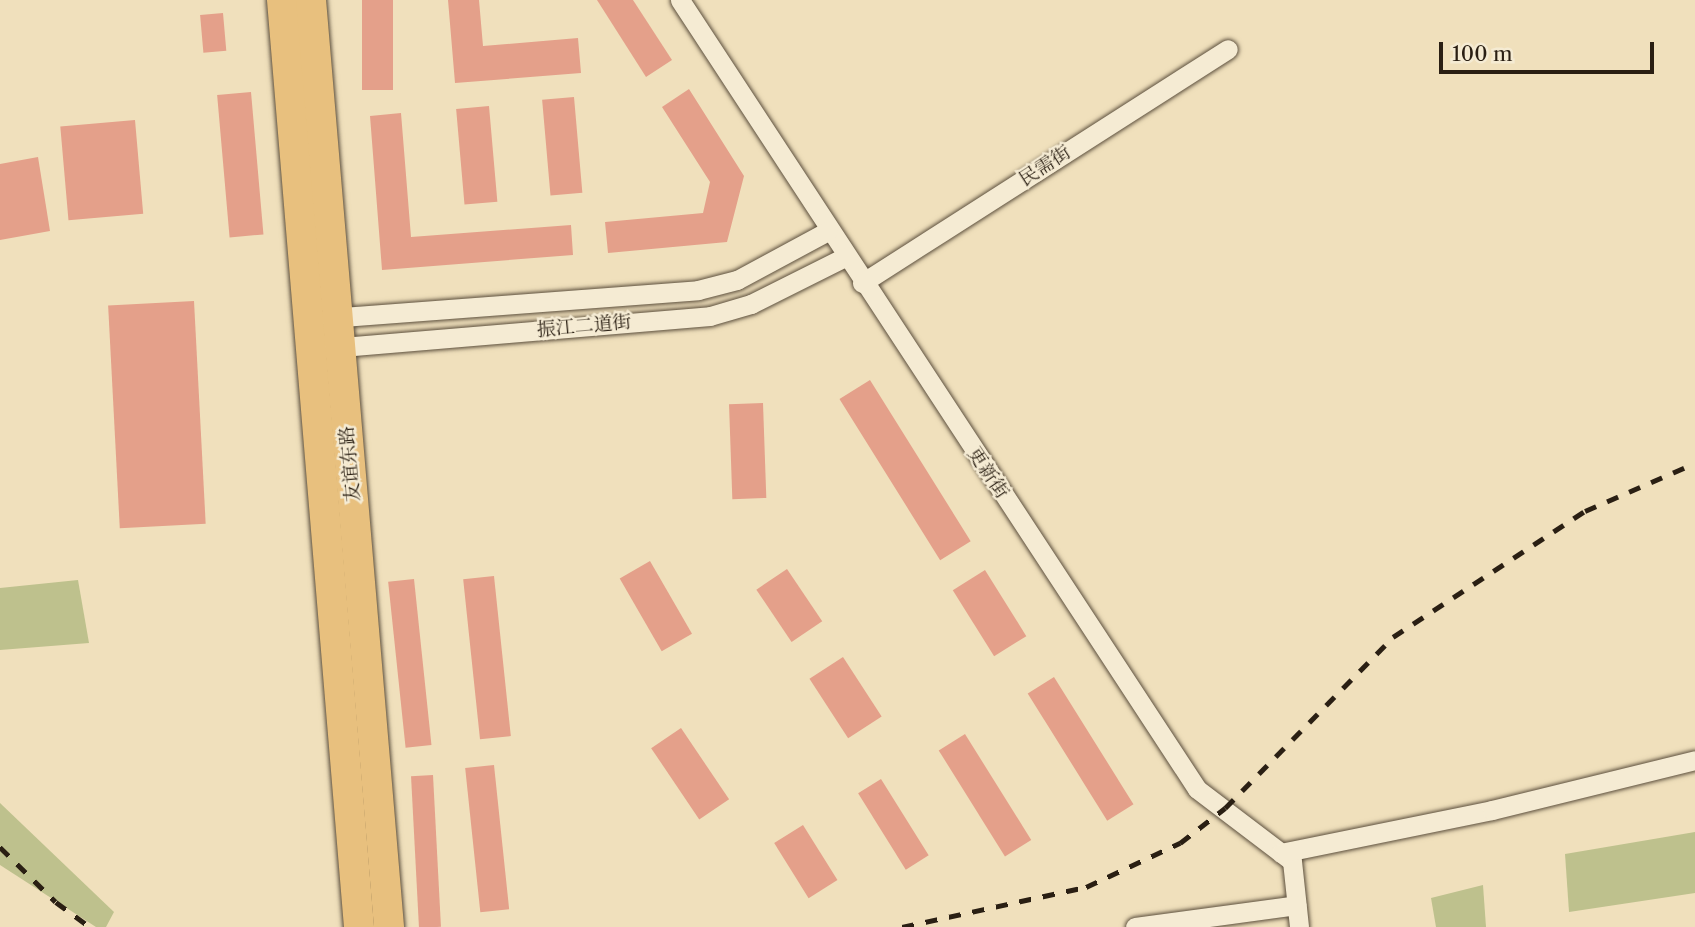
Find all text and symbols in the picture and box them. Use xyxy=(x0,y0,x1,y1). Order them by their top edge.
scale bar xyxy=(1443,28,1658,72)
text: 100 m xyxy=(1452,41,1513,66)
street label: 民需街 xyxy=(1015,141,1075,191)
street label: 振江二道街 xyxy=(536,311,632,341)
street label: 友谊东路 xyxy=(335,425,365,503)
street label: 更新街 xyxy=(963,443,1013,503)

